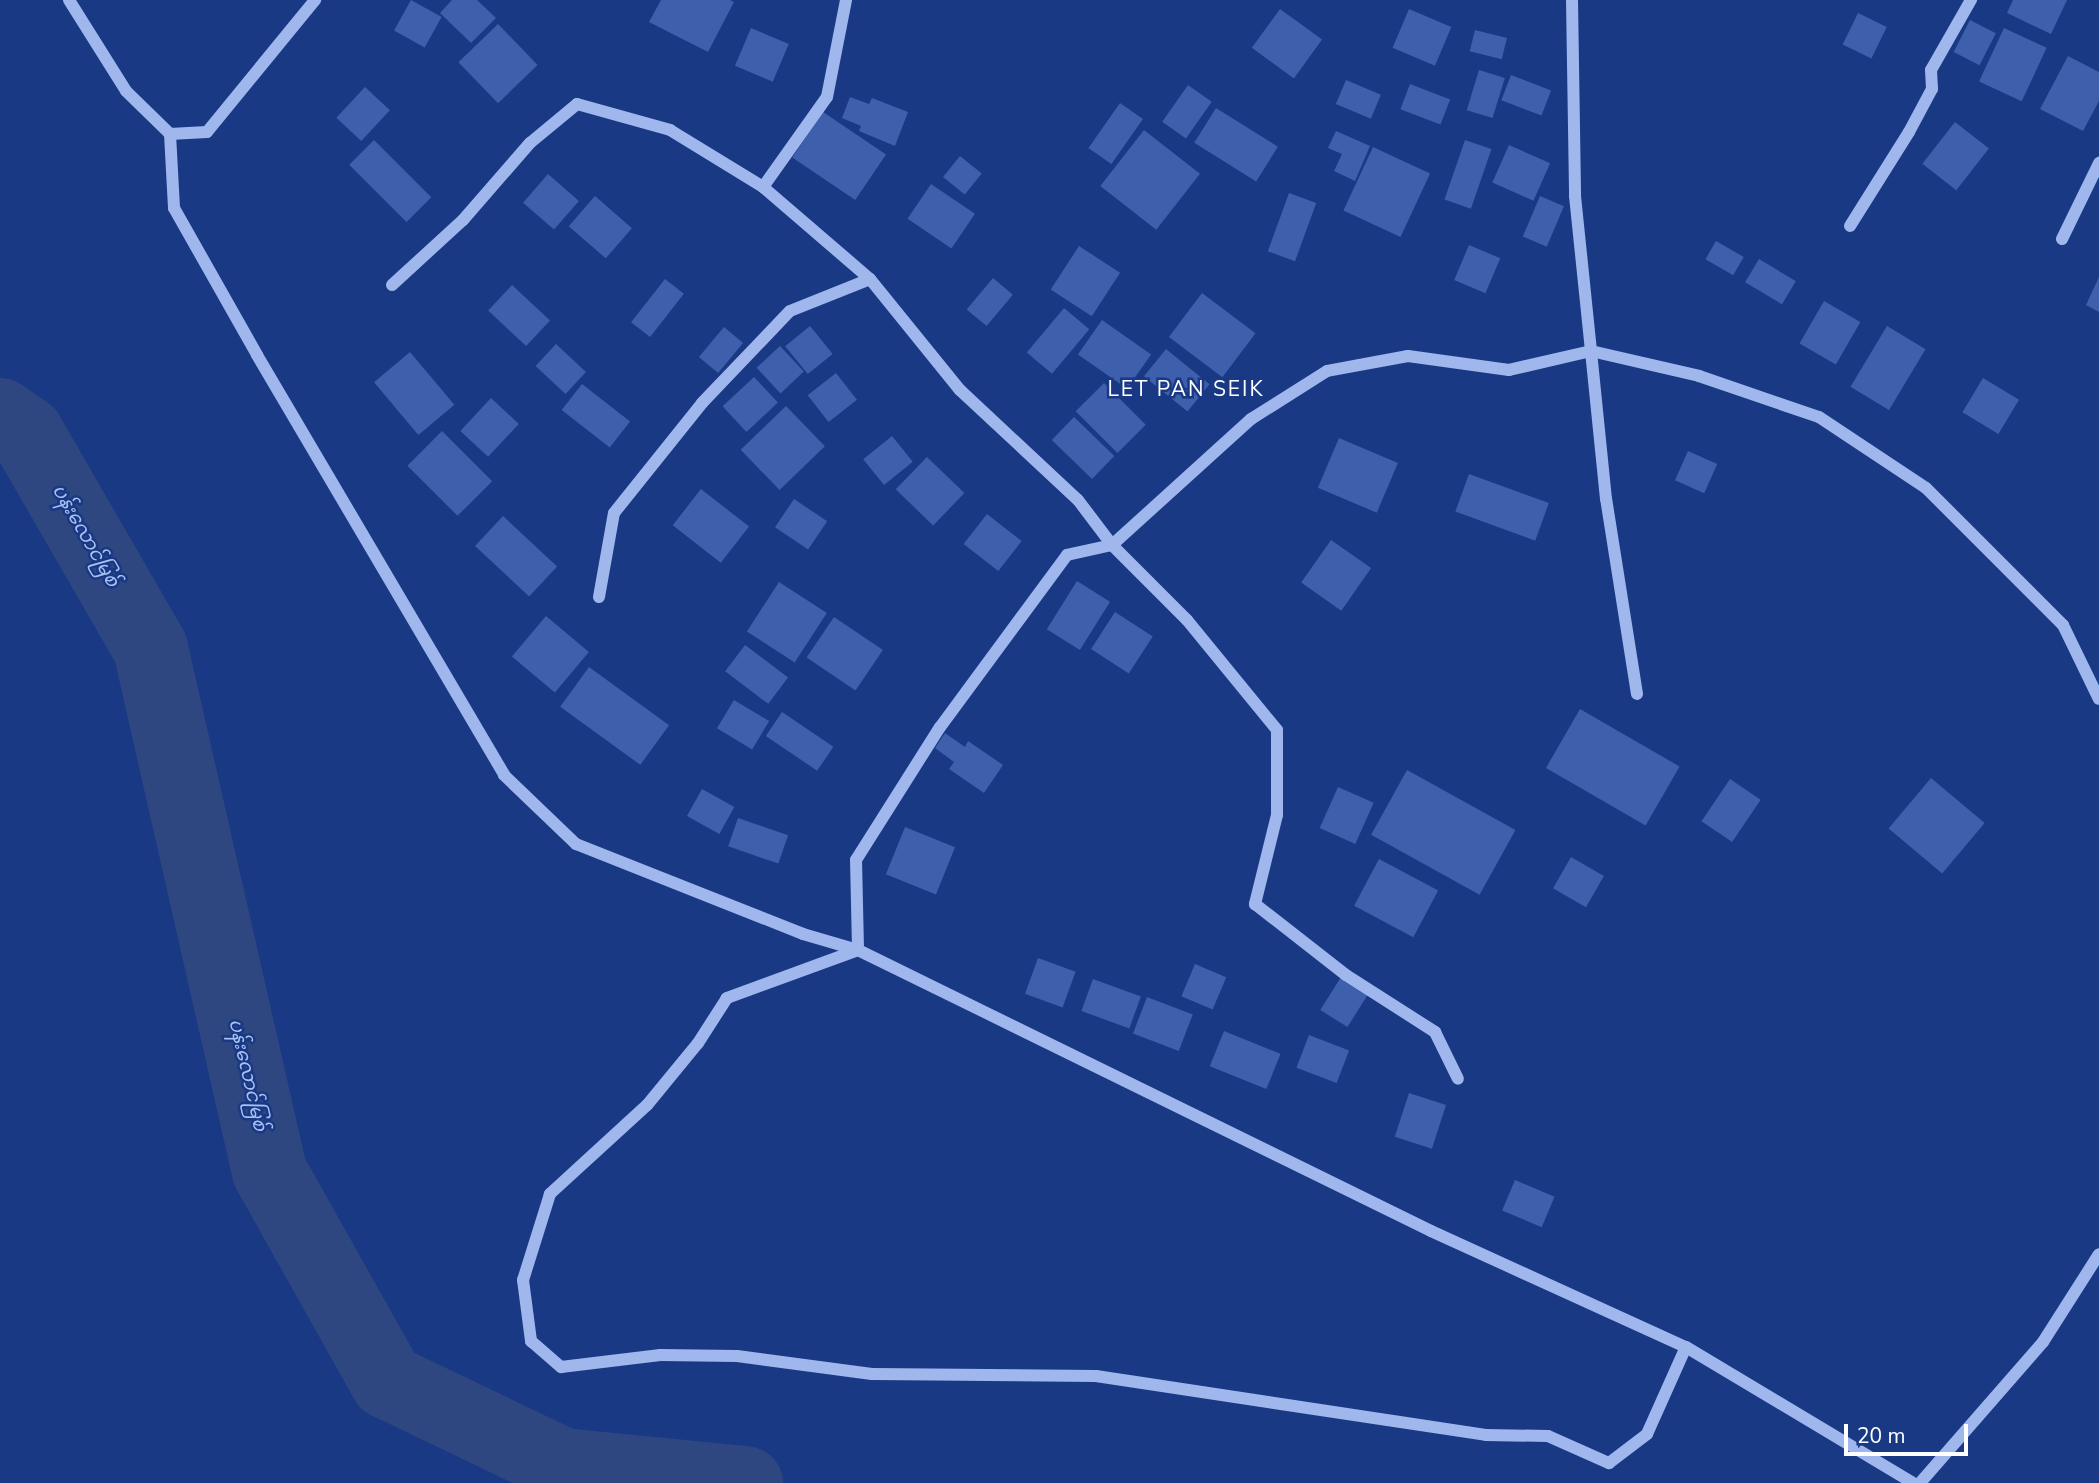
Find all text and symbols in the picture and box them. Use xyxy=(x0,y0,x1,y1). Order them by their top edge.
district label: LET PAN SEIK xyxy=(1109,376,1263,402)
water label: ပန်းလောင်မြစ် xyxy=(47,481,123,591)
water label: ပန်းလောင်မြစ် xyxy=(223,1017,271,1133)
scale bar xyxy=(1847,1410,1971,1454)
text: 20 m xyxy=(1857,1422,1906,1450)

